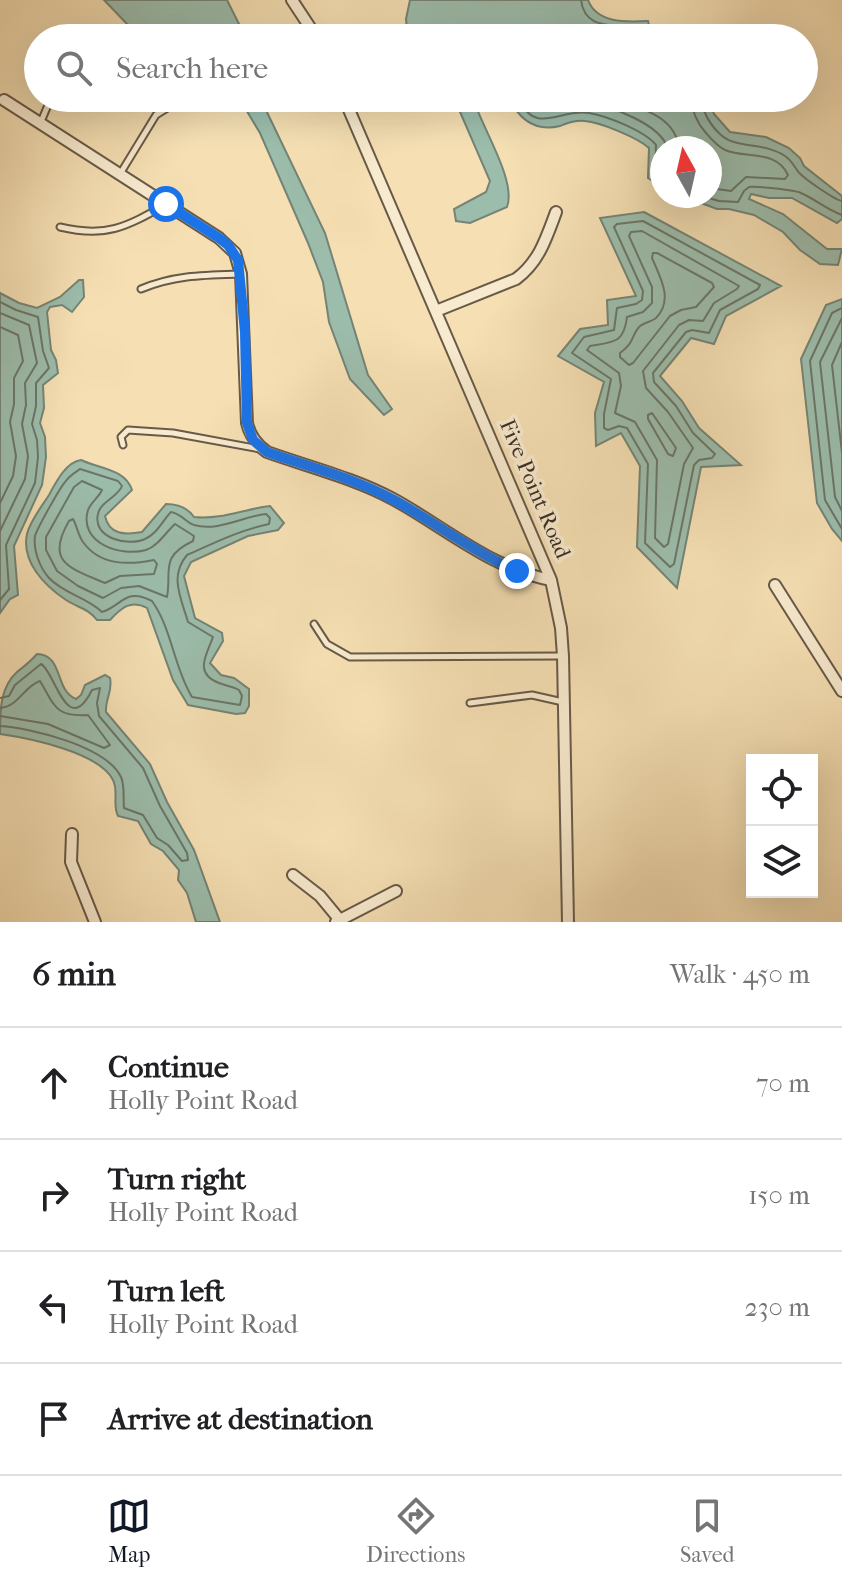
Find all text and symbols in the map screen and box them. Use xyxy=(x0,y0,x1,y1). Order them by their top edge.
search box xyxy=(24,24,818,112)
icon: search xyxy=(52,46,96,90)
text: Search here xyxy=(116,51,268,86)
north arrow xyxy=(650,136,722,208)
route start xyxy=(148,186,184,222)
street label: Five Point Road xyxy=(494,416,576,563)
route end xyxy=(499,553,535,589)
map controls xyxy=(746,754,818,898)
button: locate xyxy=(746,754,818,826)
button: layers xyxy=(746,826,818,898)
text: 6 min xyxy=(32,954,116,994)
text: Walk · 450 m xyxy=(670,959,810,990)
text: Continue xyxy=(108,1050,229,1085)
icon: ahead xyxy=(32,1061,76,1105)
text: 70 m xyxy=(756,1068,810,1099)
text: Holly Point Road xyxy=(108,1085,298,1116)
text: Turn right xyxy=(108,1162,246,1197)
icon: right xyxy=(32,1173,76,1217)
text: 150 m xyxy=(748,1180,810,1211)
text: Holly Point Road xyxy=(108,1197,298,1228)
text: Turn left xyxy=(108,1274,225,1309)
icon: left xyxy=(32,1285,76,1329)
text: 230 m xyxy=(744,1292,810,1323)
text: Holly Point Road xyxy=(108,1309,298,1340)
icon: arrive xyxy=(32,1397,76,1441)
text: Arrive at destination xyxy=(108,1402,373,1437)
tab: Map xyxy=(107,1494,151,1568)
tab: Directions xyxy=(366,1494,465,1568)
tab: Saved xyxy=(680,1494,735,1568)

